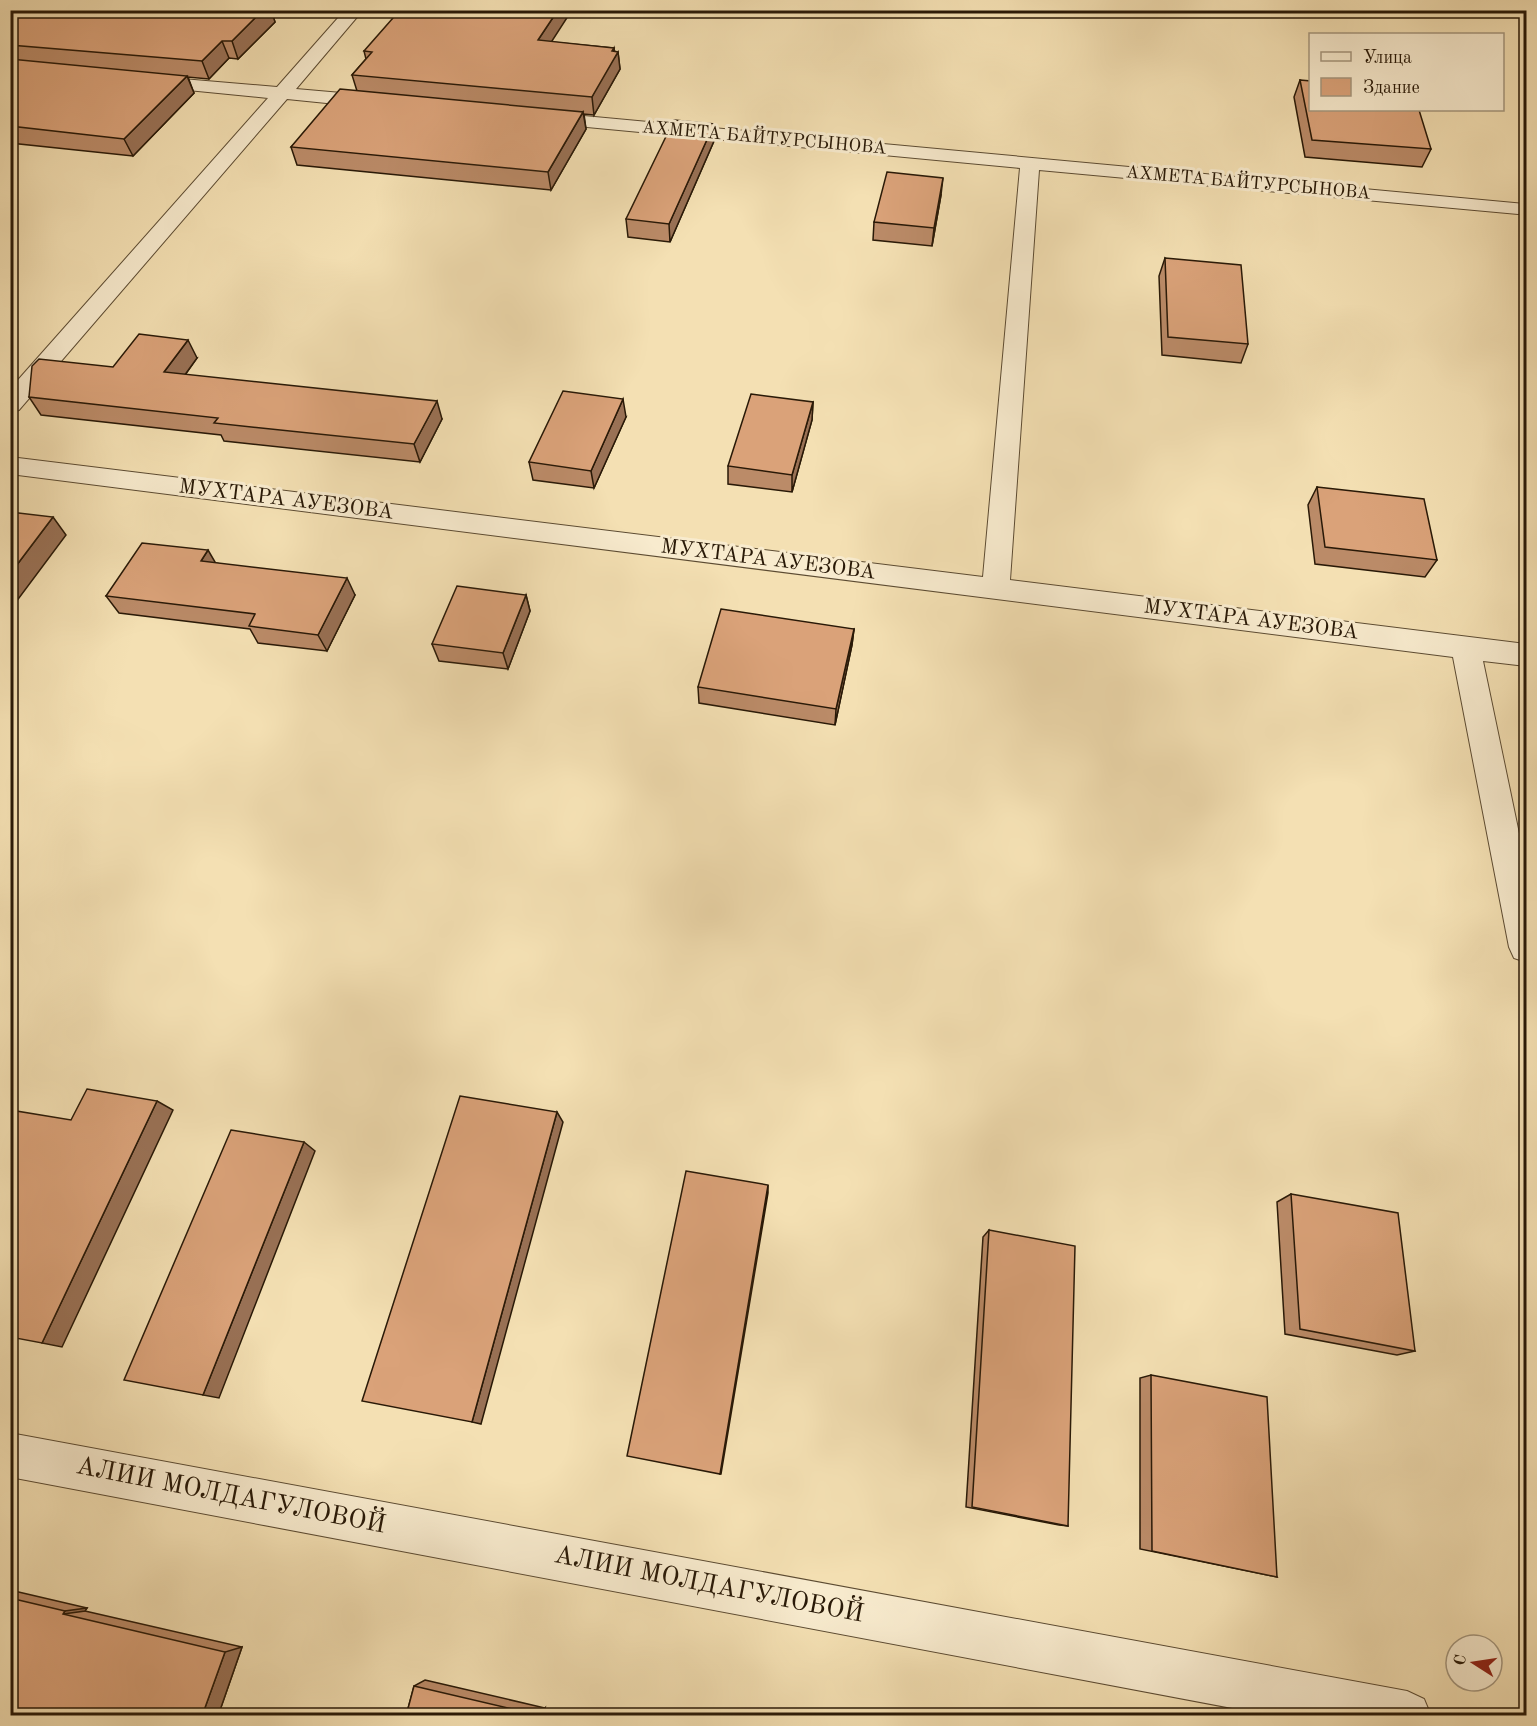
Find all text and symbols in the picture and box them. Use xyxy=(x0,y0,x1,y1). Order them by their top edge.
legend xyxy=(1309,33,1504,111)
text: Улица xyxy=(1363,49,1412,67)
text: Здание xyxy=(1363,79,1420,97)
street label: АХМЕТА БАЙТУРСЫНОВА xyxy=(641,114,888,158)
street label: АХМЕТА БАЙТУРСЫНОВА xyxy=(1125,159,1372,203)
street label: МУХТАРА АУЕЗОВА xyxy=(177,476,395,524)
street label: МУХТАРА АУЕЗОВА xyxy=(659,536,877,584)
street label: МУХТАРА АУЕЗОВА xyxy=(1142,596,1360,644)
street label: АЛИИ МОЛДАГУЛОВОЙ xyxy=(74,1448,389,1539)
street label: АЛИИ МОЛДАГУЛОВОЙ xyxy=(552,1537,867,1628)
north arrow xyxy=(1444,1633,1504,1693)
text: С xyxy=(1452,1653,1470,1667)

